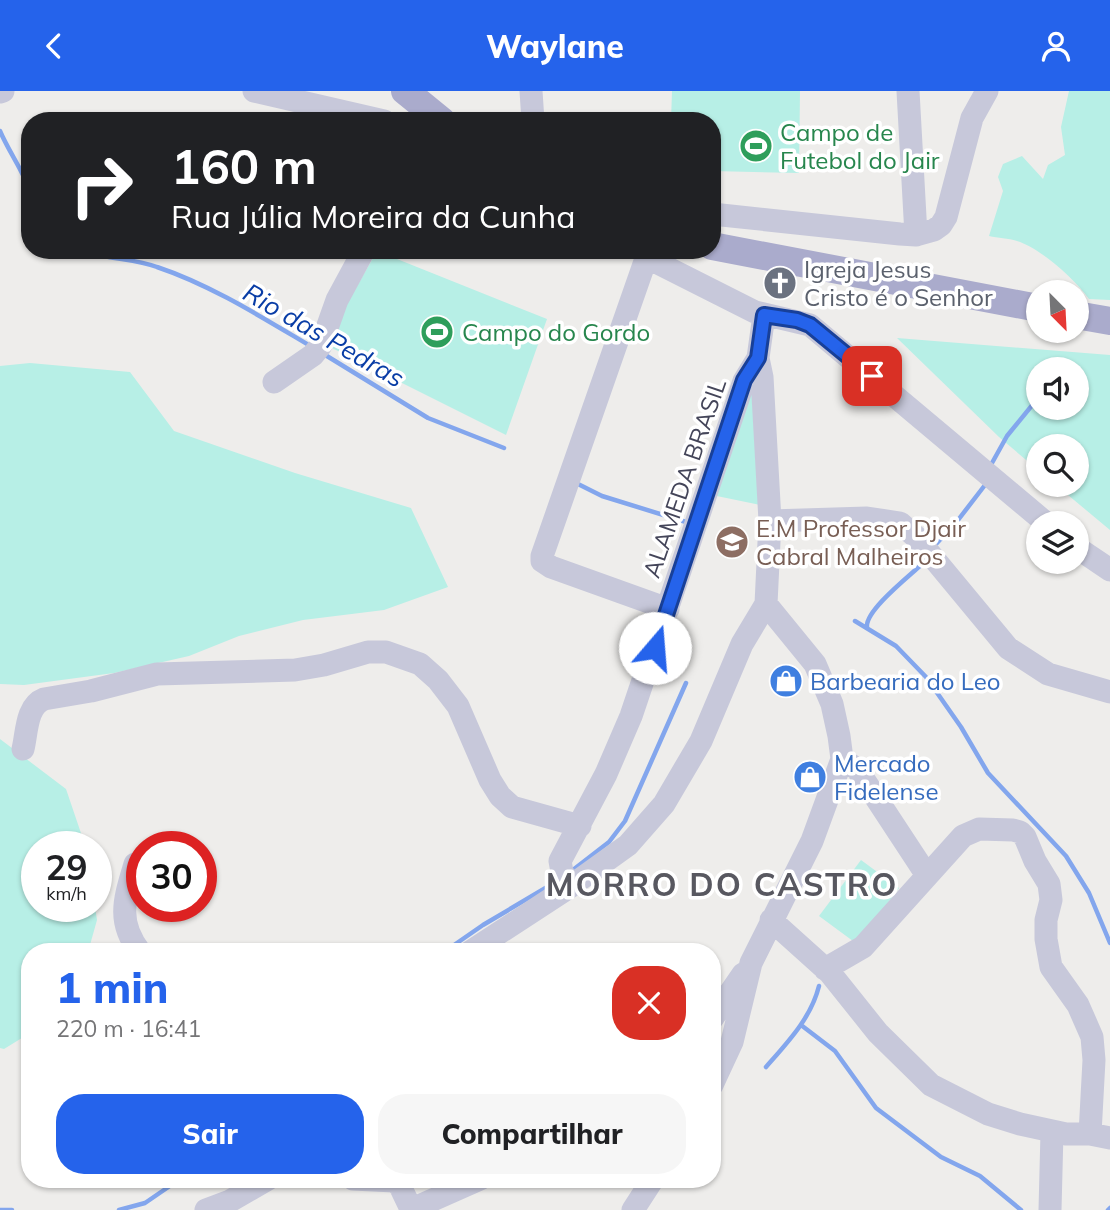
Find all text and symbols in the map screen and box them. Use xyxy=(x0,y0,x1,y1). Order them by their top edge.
text: Waylane xyxy=(486,26,624,66)
icon: back xyxy=(35,27,73,65)
icon: person xyxy=(1037,27,1075,65)
place label: Campo de Futebol do Jair xyxy=(780,117,940,175)
sports icon: Campo de Futebol do Jair xyxy=(737,127,775,165)
text: 160 m xyxy=(171,135,317,196)
icon: right xyxy=(56,140,147,231)
text: Rua Júlia Moreira da Cunha xyxy=(171,196,576,236)
place label: Igreja Jesus Cristo é o Senhor xyxy=(804,254,993,312)
church icon: Igreja Jesus Cristo é o Senhor xyxy=(761,264,799,302)
water label: Rio das Pedras xyxy=(238,276,410,394)
north arrow xyxy=(1026,280,1088,343)
map controls xyxy=(1026,280,1089,574)
sports icon: Campo do Gordo xyxy=(418,313,456,351)
place label: Campo do Gordo xyxy=(462,317,650,347)
pin xyxy=(842,346,902,406)
icon: arrive xyxy=(853,357,891,395)
button: sound xyxy=(1026,357,1089,420)
street label: ALAMEDA BRASIL xyxy=(636,375,732,581)
button: search xyxy=(1026,434,1089,497)
button: layers xyxy=(1026,511,1089,574)
place label: E.M Professor Djair Cabral Malheiros xyxy=(756,513,966,571)
school or university icon: E.M Professor Djair Cabral Malheiros xyxy=(713,523,751,561)
position arrow xyxy=(618,611,692,685)
shop icon: Barbearia do Leo xyxy=(767,662,805,700)
place label: Barbearia do Leo xyxy=(810,666,1000,696)
place label: Mercado Fidelense xyxy=(834,748,938,806)
shop icon: Mercado Fidelense xyxy=(791,758,829,796)
speed limit sign: 30 xyxy=(126,831,217,922)
text: 29 xyxy=(45,845,88,889)
district label: MORRO DO CASTRO xyxy=(546,864,898,904)
text: km/h xyxy=(46,882,87,905)
text: 1 min xyxy=(56,961,169,1014)
button: close xyxy=(612,966,686,1040)
text: 220 m · 16:41 xyxy=(56,1014,201,1043)
button: Sair xyxy=(56,1094,364,1174)
button: Compartilhar xyxy=(378,1094,686,1174)

